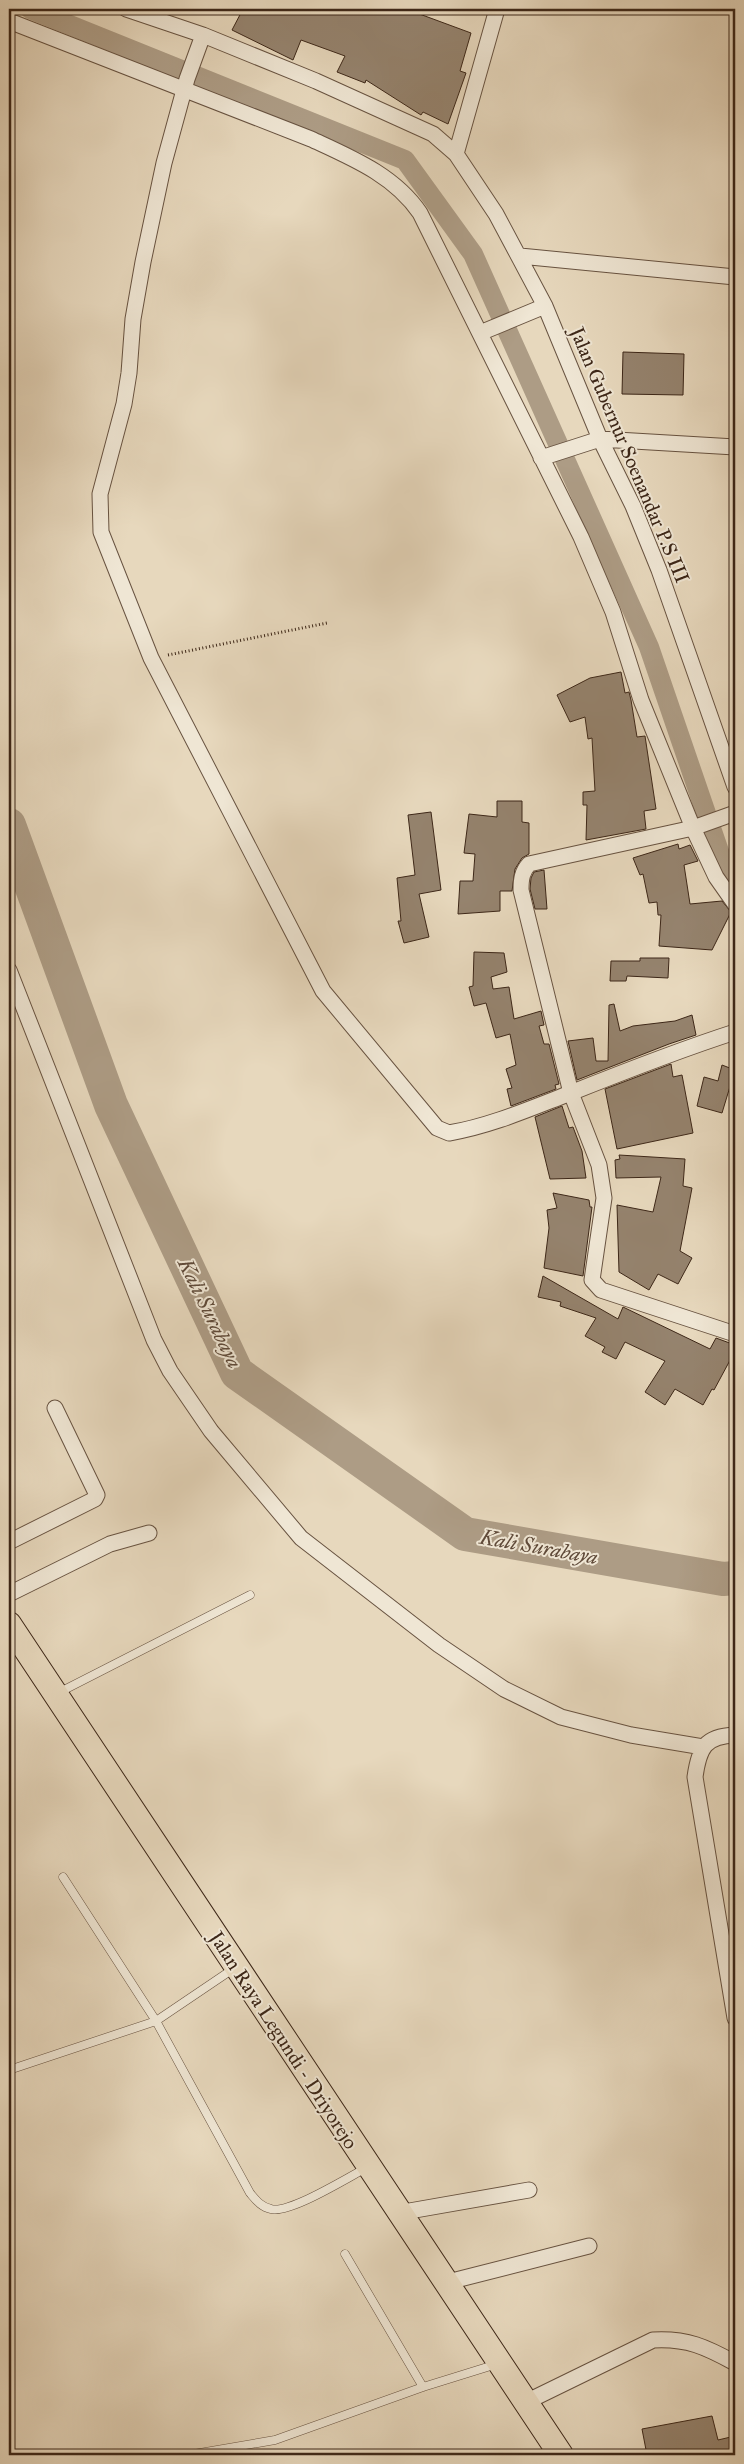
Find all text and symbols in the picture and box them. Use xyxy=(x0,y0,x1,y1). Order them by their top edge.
street label: Jalan Gubernur Soenandar P.S III xyxy=(563,322,695,587)
water label: Kali Surabaya xyxy=(172,1253,248,1372)
water label: Kali Surabaya xyxy=(477,1524,600,1570)
street label: Jalan Raya Legundi - Driyorejo xyxy=(203,1925,363,2154)

